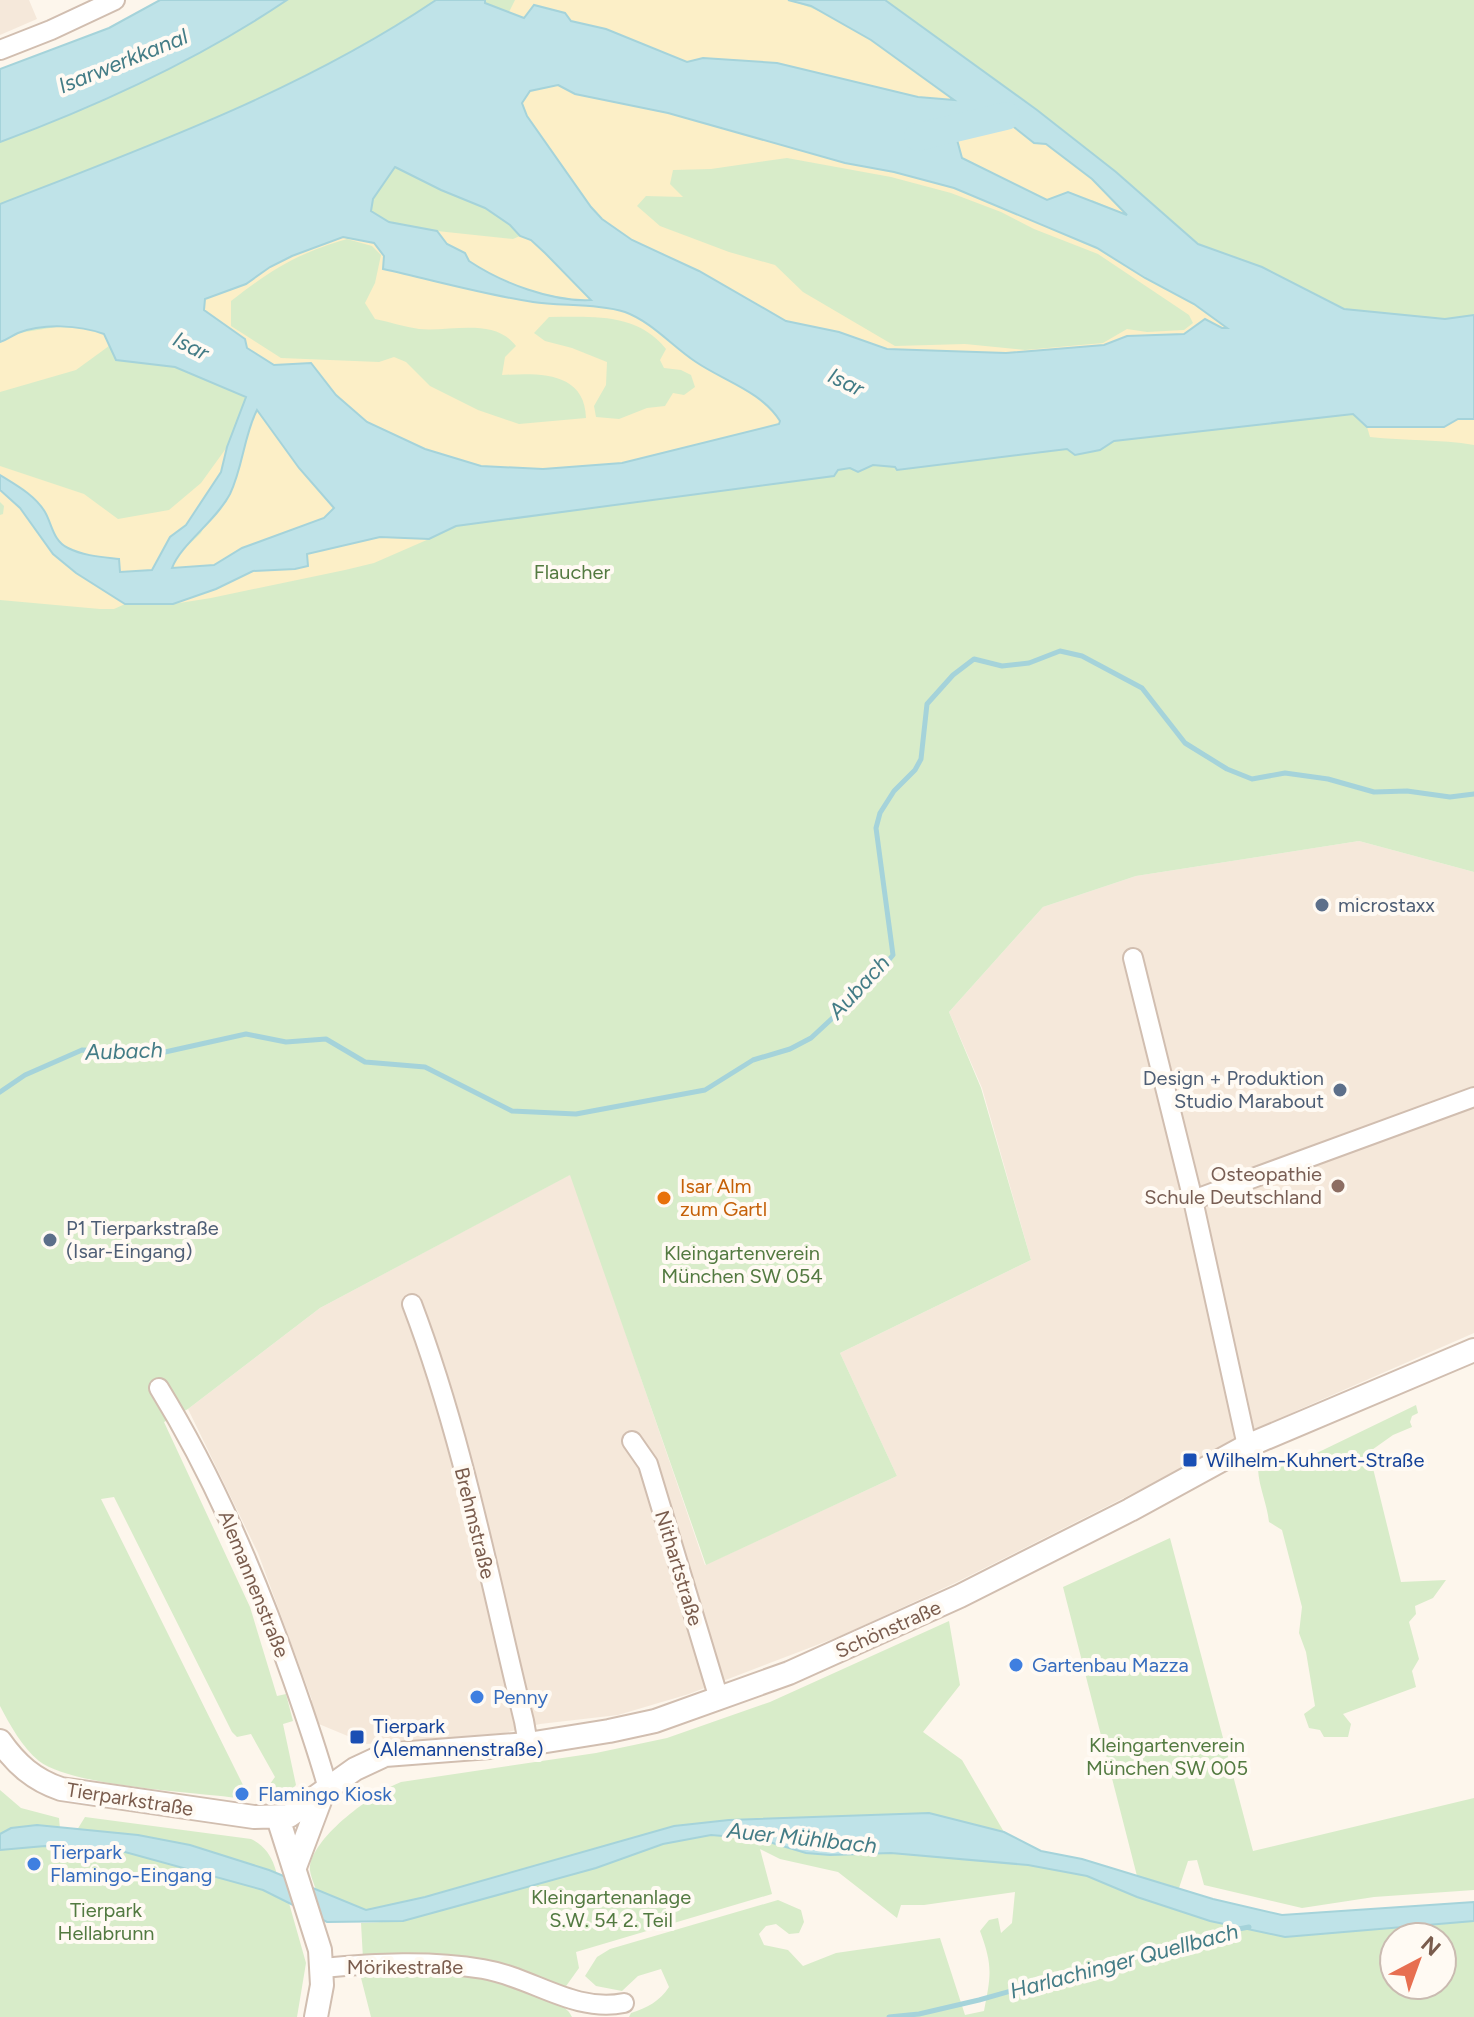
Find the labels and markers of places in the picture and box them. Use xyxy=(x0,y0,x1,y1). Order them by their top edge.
place label: microstaxx xyxy=(1338,893,1435,917)
marker: microstaxx xyxy=(1313,896,1331,914)
place label: Design + Produktion Studio Marabout xyxy=(1143,1066,1324,1113)
marker: Design + Produktion Studio Marabout xyxy=(1331,1081,1349,1099)
place label: Osteopathie Schule Deutschland xyxy=(1144,1162,1322,1209)
place label: Isar Alm zum Gartl xyxy=(680,1174,767,1221)
marker: Osteopathie Schule Deutschland xyxy=(1329,1177,1347,1195)
marker: Isar Alm zum Gartl xyxy=(655,1189,673,1207)
place label: P1 Tierparkstraße (Isar-Eingang) xyxy=(66,1216,219,1263)
marker: P1 Tierparkstraße (Isar-Eingang) xyxy=(41,1231,59,1249)
place label: Wilhelm-Kuhnert-Straße xyxy=(1206,1448,1424,1472)
marker: Wilhelm-Kuhnert-Straße xyxy=(1181,1451,1199,1469)
place label: Gartenbau Mazza xyxy=(1032,1653,1189,1677)
marker: Gartenbau Mazza xyxy=(1007,1656,1025,1674)
place label: Penny xyxy=(493,1685,548,1709)
marker: Penny xyxy=(468,1688,486,1706)
place label: Tierpark (Alemannenstraße) xyxy=(373,1714,544,1761)
marker: Tierpark (Alemannenstraße) xyxy=(348,1728,366,1746)
place label: Flamingo Kiosk xyxy=(258,1782,392,1806)
marker: Flamingo Kiosk xyxy=(233,1785,251,1803)
place label: Tierpark Flamingo-Eingang xyxy=(50,1840,212,1887)
marker: Tierpark Flamingo-Eingang xyxy=(25,1855,43,1873)

